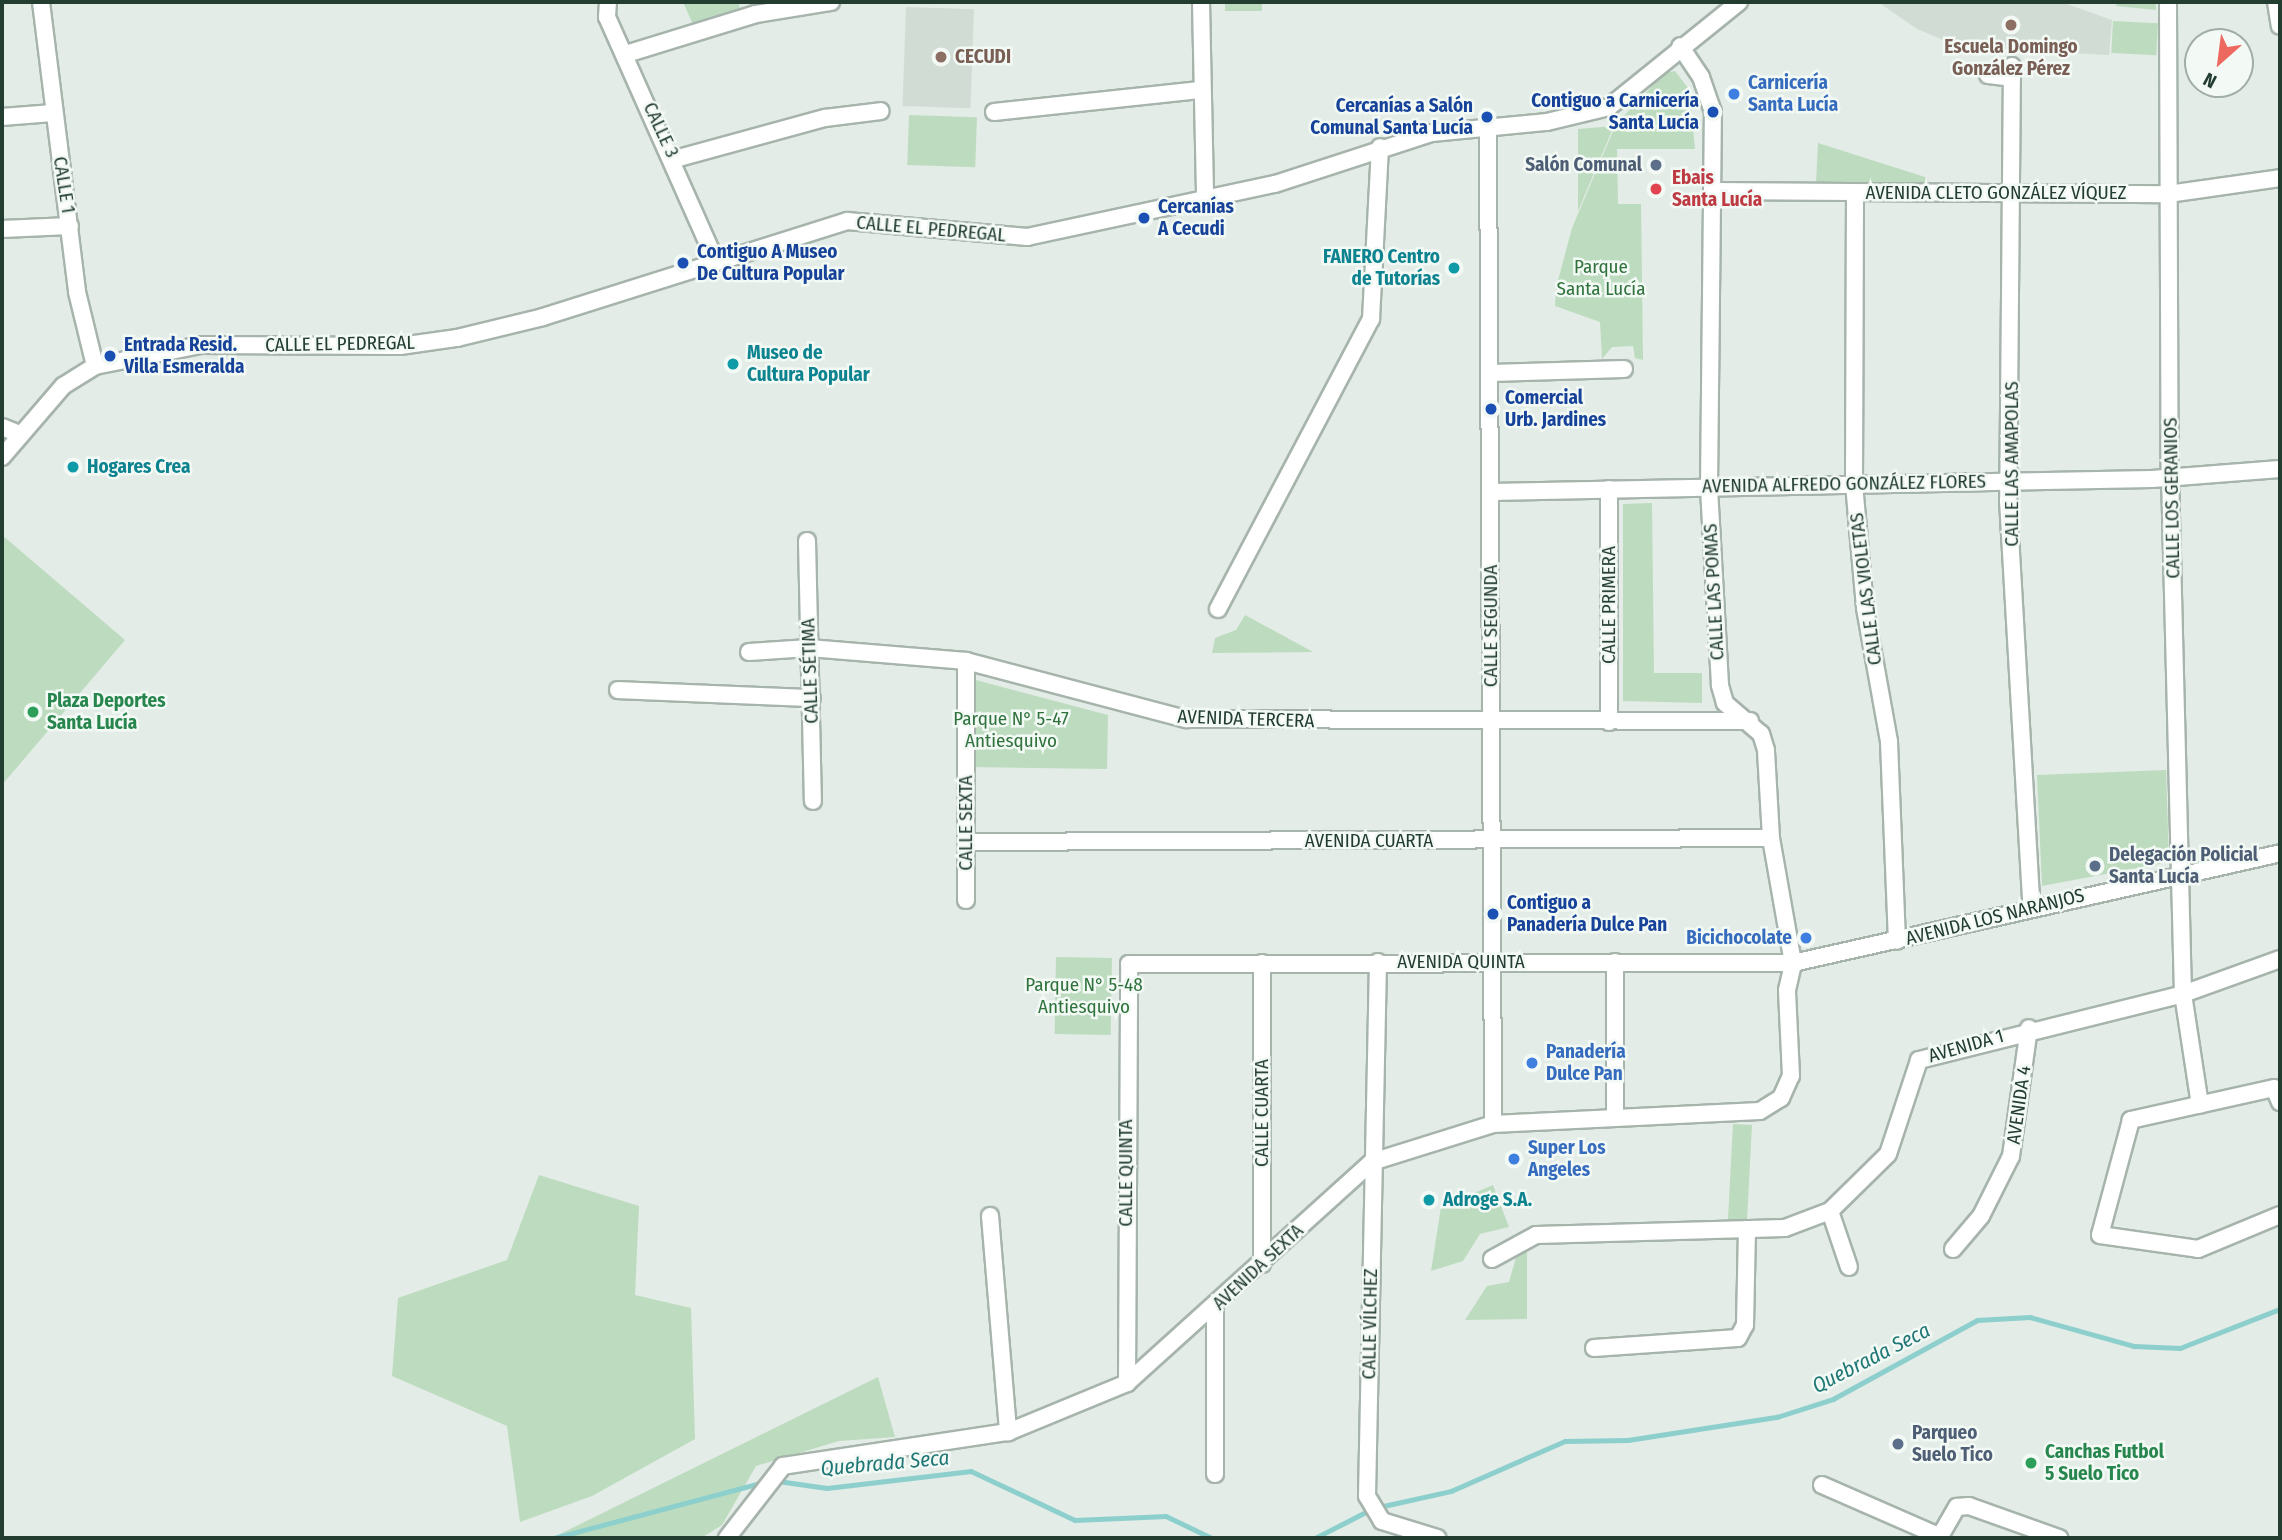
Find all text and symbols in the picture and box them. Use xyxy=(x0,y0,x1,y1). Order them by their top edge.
marker: Escuela Domingo González Pérez xyxy=(2003,17,2019,33)
north arrow xyxy=(2184,28,2254,98)
place label: Escuela Domingo González Pérez xyxy=(1944,36,2078,80)
place label: CECUDI xyxy=(955,46,1011,68)
marker: CECUDI xyxy=(933,49,949,65)
text: N xyxy=(2199,67,2220,93)
place label: Carnicería Santa Lucía xyxy=(1748,72,1838,116)
marker: Carnicería Santa Lucía xyxy=(1726,86,1742,102)
place label: Contiguo a Carnicería Santa Lucía xyxy=(1531,90,1699,134)
place label: Cercanías a Salón Comunal Santa Lucía xyxy=(1310,95,1473,139)
street label: CALLE 3 xyxy=(638,99,684,161)
marker: Contiguo a Carnicería Santa Lucía xyxy=(1705,104,1721,120)
marker: Cercanías a Salón Comunal Santa Lucía xyxy=(1479,109,1495,125)
place label: Salón Comunal xyxy=(1525,154,1642,176)
street label: CALLE 1 xyxy=(48,155,80,215)
marker: Salón Comunal xyxy=(1648,157,1664,173)
place label: Ebais Santa Lucía xyxy=(1672,167,1762,211)
marker: Ebais Santa Lucía xyxy=(1646,179,1666,199)
street label: AVENIDA CLETO GONZÁLEZ VÍQUEZ xyxy=(1865,182,2127,204)
place label: Cercanías A Cecudi xyxy=(1158,196,1234,240)
marker: Cercanías A Cecudi xyxy=(1136,210,1152,226)
street label: CALLE EL PEDREGAL xyxy=(855,211,1007,247)
place label: Contiguo A Museo De Cultura Popular xyxy=(697,241,845,285)
place label: FANERO Centro de Tutorías xyxy=(1323,246,1440,290)
marker: Contiguo A Museo De Cultura Popular xyxy=(675,255,691,271)
park label: Parque Santa Lucía xyxy=(1557,256,1645,300)
marker: FANERO Centro de Tutorías xyxy=(1446,260,1462,276)
street label: CALLE EL PEDREGAL xyxy=(265,331,415,357)
place label: Entrada Resid. Villa Esmeralda xyxy=(124,334,244,378)
place label: Museo de Cultura Popular xyxy=(747,342,870,386)
marker: Entrada Resid. Villa Esmeralda xyxy=(102,348,118,364)
marker: Museo de Cultura Popular xyxy=(725,356,741,372)
street label: CALLE LAS AMAPOLAS xyxy=(2001,381,2023,547)
place label: Comercial Urb. Jardines xyxy=(1505,387,1606,431)
marker: Comercial Urb. Jardines xyxy=(1483,401,1499,417)
street label: CALLE LOS GERANIOS xyxy=(2159,417,2185,579)
place label: Hogares Crea xyxy=(87,456,190,478)
marker: Hogares Crea xyxy=(65,459,81,475)
street label: AVENIDA ALFREDO GONZÁLEZ FLORES xyxy=(1702,470,1986,498)
street label: CALLE LAS VIOLETAS xyxy=(1845,512,1887,666)
street label: CALLE LAS POMAS xyxy=(1699,523,1729,661)
street label: CALLE PRIMERA xyxy=(1598,546,1620,664)
street label: CALLE SEGUNDA xyxy=(1480,565,1502,687)
street label: CALLE SÉTIMA xyxy=(797,618,823,724)
place label: Plaza Deportes Santa Lucía xyxy=(47,690,165,734)
marker: Plaza Deportes Santa Lucía xyxy=(25,704,41,720)
street label: AVENIDA TERCERA xyxy=(1177,705,1315,733)
park label: Parque N° 5-47 Antiesquivo xyxy=(953,708,1069,752)
street label: CALLE SEXTA xyxy=(955,775,977,871)
street label: AVENIDA CUARTA xyxy=(1305,830,1433,852)
place label: Delegación Policial Santa Lucía xyxy=(2109,844,2258,888)
marker: Delegación Policial Santa Lucía xyxy=(2087,858,2103,874)
street label: AVENIDA LOS NARANJOS xyxy=(1903,884,2087,950)
place label: Contiguo a Panadería Dulce Pan xyxy=(1507,892,1667,936)
marker: Contiguo a Panadería Dulce Pan xyxy=(1485,906,1501,922)
place label: Bicichocolate xyxy=(1686,927,1792,949)
marker: Bicichocolate xyxy=(1798,930,1814,946)
street label: AVENIDA QUINTA xyxy=(1397,951,1525,973)
park label: Parque N° 5-48 Antiesquivo xyxy=(1025,974,1143,1018)
street label: AVENIDA 1 xyxy=(1926,1024,2006,1068)
place label: Panadería Dulce Pan xyxy=(1546,1041,1626,1085)
marker: Panadería Dulce Pan xyxy=(1524,1055,1540,1071)
street label: CALLE CUARTA xyxy=(1251,1059,1273,1167)
street label: AVENIDA 4 xyxy=(2002,1064,2036,1146)
street label: CALLE QUINTA xyxy=(1115,1119,1137,1227)
place label: Super Los Angeles xyxy=(1528,1137,1606,1181)
marker: Super Los Angeles xyxy=(1506,1151,1522,1167)
place label: Adroge S.A. xyxy=(1443,1189,1532,1211)
marker: Adroge S.A. xyxy=(1421,1192,1437,1208)
street label: AVENIDA SEXTA xyxy=(1208,1219,1308,1315)
street label: CALLE VÍLCHEZ xyxy=(1358,1268,1382,1380)
water label: Quebrada Seca xyxy=(1808,1317,1934,1399)
place label: Parqueo Suelo Tico xyxy=(1912,1422,1993,1466)
marker: Parqueo Suelo Tico xyxy=(1890,1436,1906,1452)
place label: Canchas Futbol 5 Suelo Tico xyxy=(2045,1441,2164,1485)
water label: Quebrada Seca xyxy=(820,1445,950,1481)
marker: Canchas Futbol 5 Suelo Tico xyxy=(2023,1455,2039,1471)

